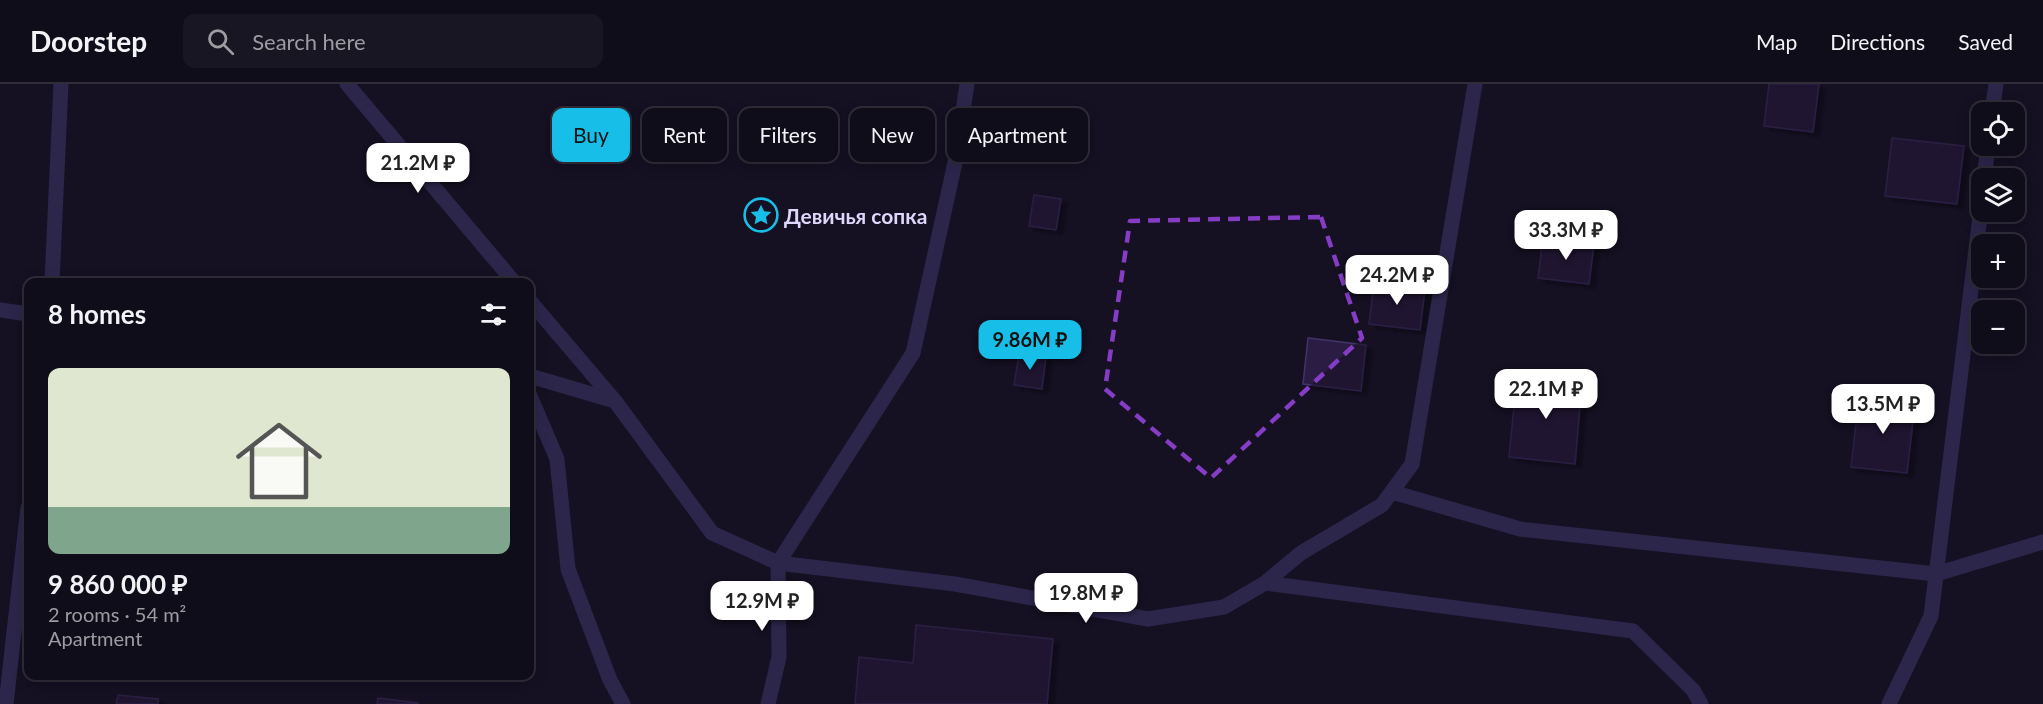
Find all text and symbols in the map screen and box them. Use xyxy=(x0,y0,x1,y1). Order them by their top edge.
search box xyxy=(183,14,603,68)
text: Doorstep xyxy=(30,24,147,58)
icon: search xyxy=(204,25,237,58)
text: Search here xyxy=(252,28,366,55)
text: Map xyxy=(1756,29,1797,54)
text: Directions xyxy=(1830,29,1925,54)
text: Saved xyxy=(1958,29,2013,54)
map controls xyxy=(1971,102,2025,354)
button: locate xyxy=(1971,102,2025,156)
chip: Buy xyxy=(552,108,630,162)
chip: Rent xyxy=(642,108,727,162)
chip: Filters xyxy=(739,108,838,162)
chip: New xyxy=(850,108,935,162)
chip: Apartment xyxy=(947,108,1088,162)
pin: 21.2M ₽ xyxy=(363,143,473,194)
text: 21.2M ₽ xyxy=(381,150,455,174)
button: layers xyxy=(1971,168,2025,222)
place icon: Девичья сопка xyxy=(743,197,779,233)
place label: Девичья сопка xyxy=(784,203,927,228)
pin: 33.3M ₽ xyxy=(1511,210,1621,261)
text: 33.3M ₽ xyxy=(1529,217,1603,241)
button: + xyxy=(1971,234,2025,288)
pin: 24.2M ₽ xyxy=(1342,255,1452,306)
text: 24.2M ₽ xyxy=(1360,262,1434,286)
text: 8 homes xyxy=(48,298,146,330)
icon: filters xyxy=(477,298,510,331)
button: − xyxy=(1971,300,2025,354)
pin: 9.86M ₽ xyxy=(975,320,1085,371)
text: 9.86M ₽ xyxy=(993,327,1067,351)
pin: 22.1M ₽ xyxy=(1491,369,1601,420)
text: 22.1M ₽ xyxy=(1509,376,1583,400)
pin: 13.5M ₽ xyxy=(1828,384,1938,435)
text: 13.5M ₽ xyxy=(1846,391,1920,415)
icon: home xyxy=(225,407,333,515)
text: 9 860 000 ₽ xyxy=(48,568,188,600)
pin: 19.8M ₽ xyxy=(1031,573,1141,624)
text: 19.8M ₽ xyxy=(1049,580,1123,604)
pin: 12.9M ₽ xyxy=(707,581,817,632)
text: 12.9M ₽ xyxy=(725,588,799,612)
text: 2 rooms · 54 m² xyxy=(48,602,186,626)
text: Apartment xyxy=(48,626,142,650)

